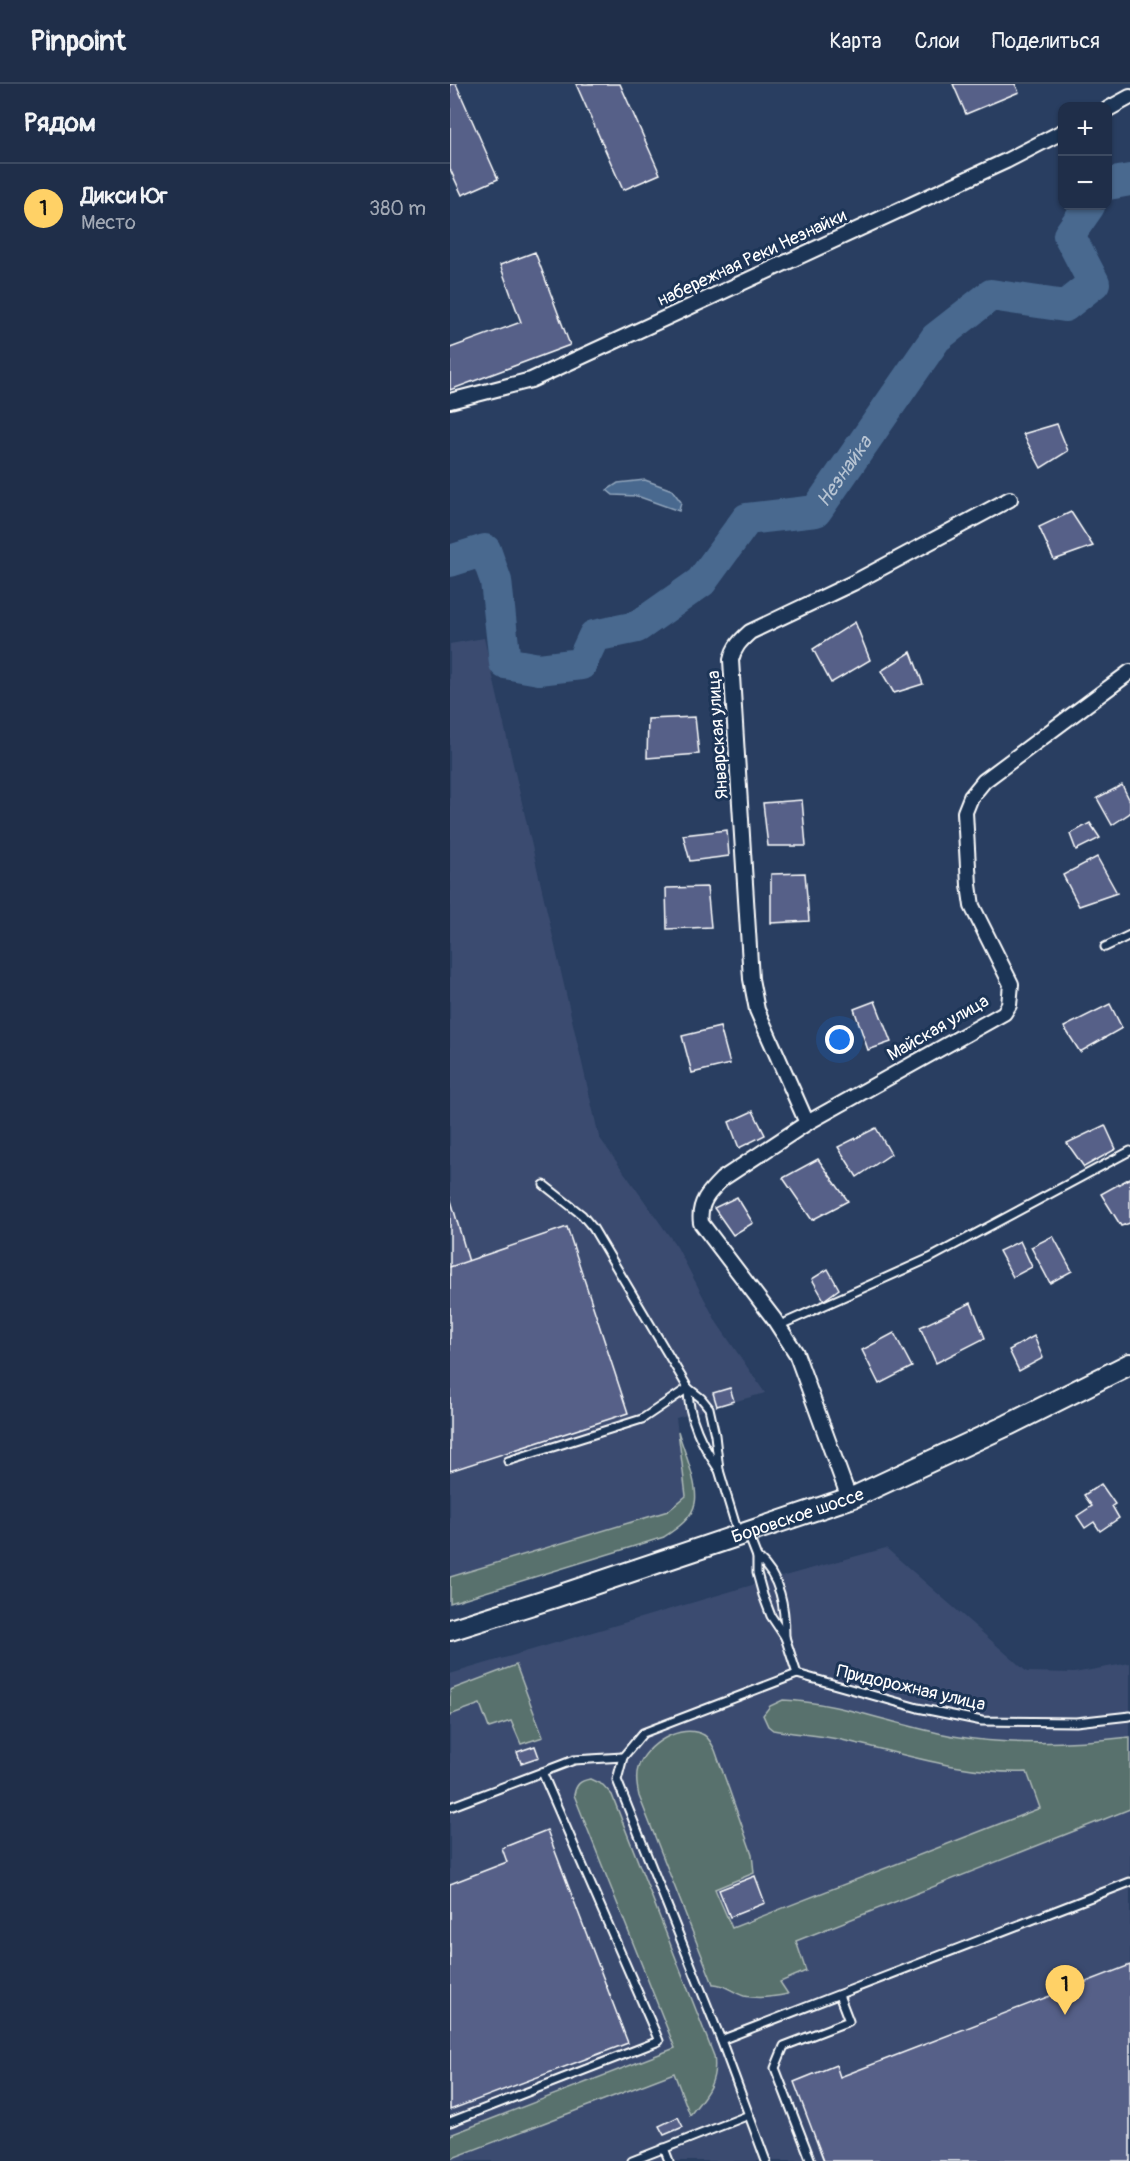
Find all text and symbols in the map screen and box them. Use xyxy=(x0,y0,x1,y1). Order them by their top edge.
text: Pinpoint xyxy=(30,24,126,59)
text: Карта xyxy=(829,28,881,55)
text: Слои xyxy=(914,28,959,55)
text: Поделиться xyxy=(992,28,1100,55)
map controls xyxy=(1058,102,1112,210)
button: + xyxy=(1058,102,1112,156)
text: Рядом xyxy=(24,107,96,139)
button: − xyxy=(1058,156,1112,210)
text: Дикси Юг xyxy=(81,182,168,210)
text: 1 xyxy=(40,196,47,221)
text: 380 m xyxy=(369,196,426,221)
street label: набережная Реки Незнайки xyxy=(654,204,850,312)
text: Место xyxy=(81,210,136,235)
water label: Незнайка xyxy=(810,429,878,511)
street label: Январская улица xyxy=(702,670,734,800)
street label: Майская улица xyxy=(883,990,993,1066)
your location xyxy=(825,1025,854,1054)
street label: Боровское шоссе xyxy=(729,1482,868,1548)
street label: Придорожная улица xyxy=(834,1660,988,1716)
pin: 1 xyxy=(1046,1966,1084,2015)

